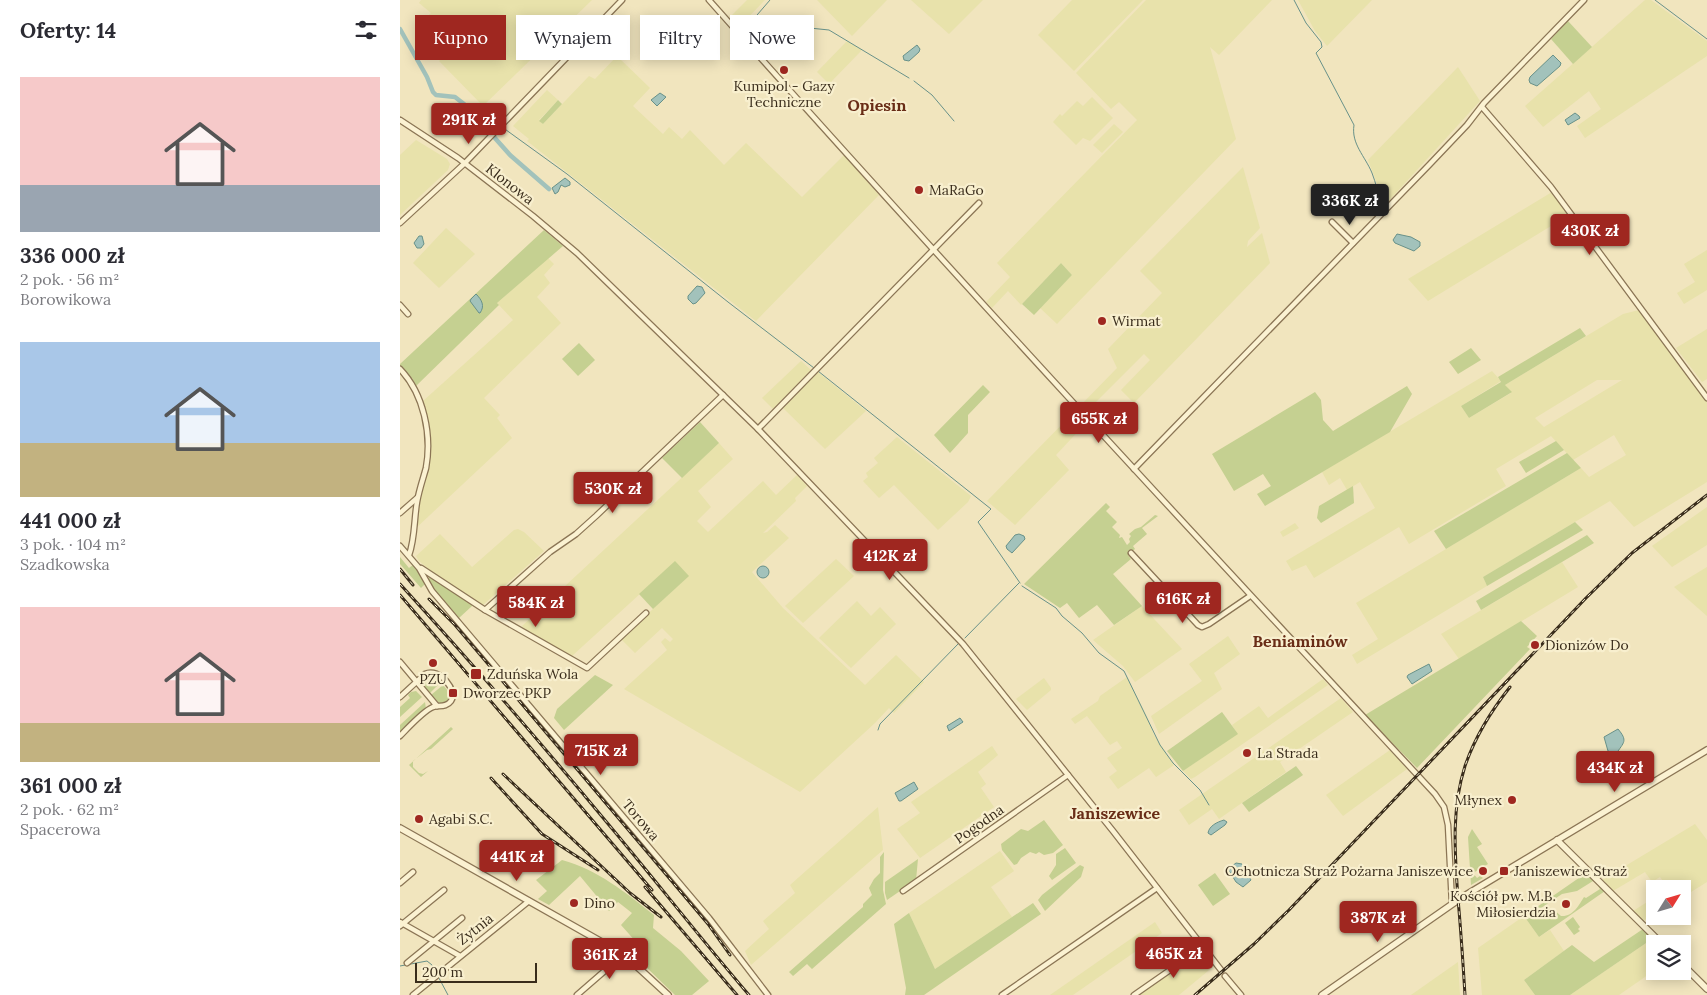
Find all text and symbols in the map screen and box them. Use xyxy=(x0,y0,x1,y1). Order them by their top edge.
chip: Kupno xyxy=(415,15,506,60)
chip: Wynajem xyxy=(516,15,630,60)
chip: Filtry xyxy=(640,15,720,60)
chip: Nowe xyxy=(730,15,814,60)
icon: filters xyxy=(352,16,380,44)
text: Oferty: 14 xyxy=(20,17,116,44)
marker: Kumipol - Gazy Techniczne xyxy=(778,64,790,76)
place label: Kumipol - Gazy Techniczne xyxy=(733,77,835,111)
district label: Opiesin xyxy=(848,95,906,115)
pin: 291K zł xyxy=(423,102,515,145)
icon: home xyxy=(155,109,245,199)
text: 291K zł xyxy=(442,109,496,129)
street label: Klonowa xyxy=(482,160,538,208)
place label: MaRaGo xyxy=(929,181,984,199)
marker: MaRaGo xyxy=(913,184,925,196)
pin: 336K zł xyxy=(1304,184,1396,226)
text: 336K zł xyxy=(1322,190,1378,210)
pin: 430K zł xyxy=(1544,214,1636,256)
text: 430K zł xyxy=(1561,220,1619,240)
text: 336 000 zł xyxy=(20,242,125,269)
text: 2 pok. · 56 m² xyxy=(20,269,119,289)
text: Borowikowa xyxy=(20,289,111,309)
place label: Wirmat xyxy=(1112,312,1161,330)
marker: Wirmat xyxy=(1096,315,1108,327)
icon: home xyxy=(155,374,245,464)
pin: 655K zł xyxy=(1053,402,1145,444)
text: 655K zł xyxy=(1071,408,1127,428)
pin: 530K zł xyxy=(567,472,659,514)
text: 530K zł xyxy=(585,478,641,498)
text: 441 000 zł xyxy=(20,507,121,534)
text: 3 pok. · 104 m² xyxy=(20,534,126,554)
pin: 412K zł xyxy=(844,538,936,581)
text: 412K zł xyxy=(864,545,916,565)
text: Szadkowska xyxy=(20,554,110,574)
pin: 616K zł xyxy=(1137,582,1229,624)
pin: 584K zł xyxy=(490,586,582,628)
text: 616K zł xyxy=(1156,588,1210,608)
text: 584K zł xyxy=(508,592,564,612)
district label: Beniaminów xyxy=(1252,631,1348,651)
place label: Dionizów Do xyxy=(1545,636,1629,654)
icon: home xyxy=(155,639,245,729)
marker: Dionizów Do xyxy=(1529,639,1541,651)
marker: PZU xyxy=(427,657,439,669)
place label: Zduńska Wola xyxy=(487,665,578,683)
marker: Zduńska Wola xyxy=(469,667,483,681)
place label: PZU xyxy=(419,670,447,688)
place label: Dworzec PKP xyxy=(463,684,551,702)
marker: Dworzec PKP xyxy=(447,687,459,699)
pin: 715K zł xyxy=(555,734,647,776)
text: 715K zł xyxy=(575,740,627,760)
place label: La Strada xyxy=(1257,744,1318,762)
marker: La Strada xyxy=(1241,747,1253,759)
pin: 434K zł xyxy=(1569,750,1661,793)
text: 434K zł xyxy=(1587,757,1643,777)
text: 361 000 zł xyxy=(20,772,121,799)
place label: Młynex xyxy=(1454,791,1503,809)
marker: Młynex xyxy=(1506,794,1518,806)
street label: Torowa xyxy=(618,796,664,844)
text: 2 pok. · 62 m² xyxy=(20,799,119,819)
street label: Pogodna xyxy=(951,800,1007,848)
district label: Janiszewice xyxy=(1070,803,1161,823)
place label: Agabi S.C. xyxy=(428,810,493,828)
marker: Agabi S.C. xyxy=(413,813,425,825)
text: Spacerowa xyxy=(20,819,101,839)
pin: 441K zł xyxy=(471,840,563,882)
text: 441K zł xyxy=(490,846,544,866)
place label: Ochotnicza Straż Pożarna Janiszewice xyxy=(1225,862,1473,880)
place label: Janiszewice Straż xyxy=(1513,862,1627,880)
marker: Ochotnicza Straż Pożarna Janiszewice xyxy=(1477,865,1489,877)
marker: Janiszewice Straż xyxy=(1498,865,1510,877)
north arrow xyxy=(1646,880,1691,925)
map controls xyxy=(1646,880,1691,980)
place label: Kościół pw. M.B. Miłosierdzia xyxy=(1450,887,1556,921)
place label: Dino xyxy=(584,894,615,912)
marker: Dino xyxy=(568,897,580,909)
marker: Kościół pw. M.B. Miłosierdzia xyxy=(1560,898,1572,910)
pin: 387K zł xyxy=(1332,900,1424,943)
text: 387K zł xyxy=(1351,907,1405,927)
street label: Żytnia xyxy=(453,909,497,949)
button: layers xyxy=(1646,935,1691,980)
pin: 465K zł xyxy=(1128,936,1220,979)
pin: 361K zł xyxy=(564,938,656,980)
text: 465K zł xyxy=(1146,943,1202,963)
text: 361K zł xyxy=(583,944,637,964)
scale bar xyxy=(415,960,538,983)
text: 200 m xyxy=(422,963,463,981)

